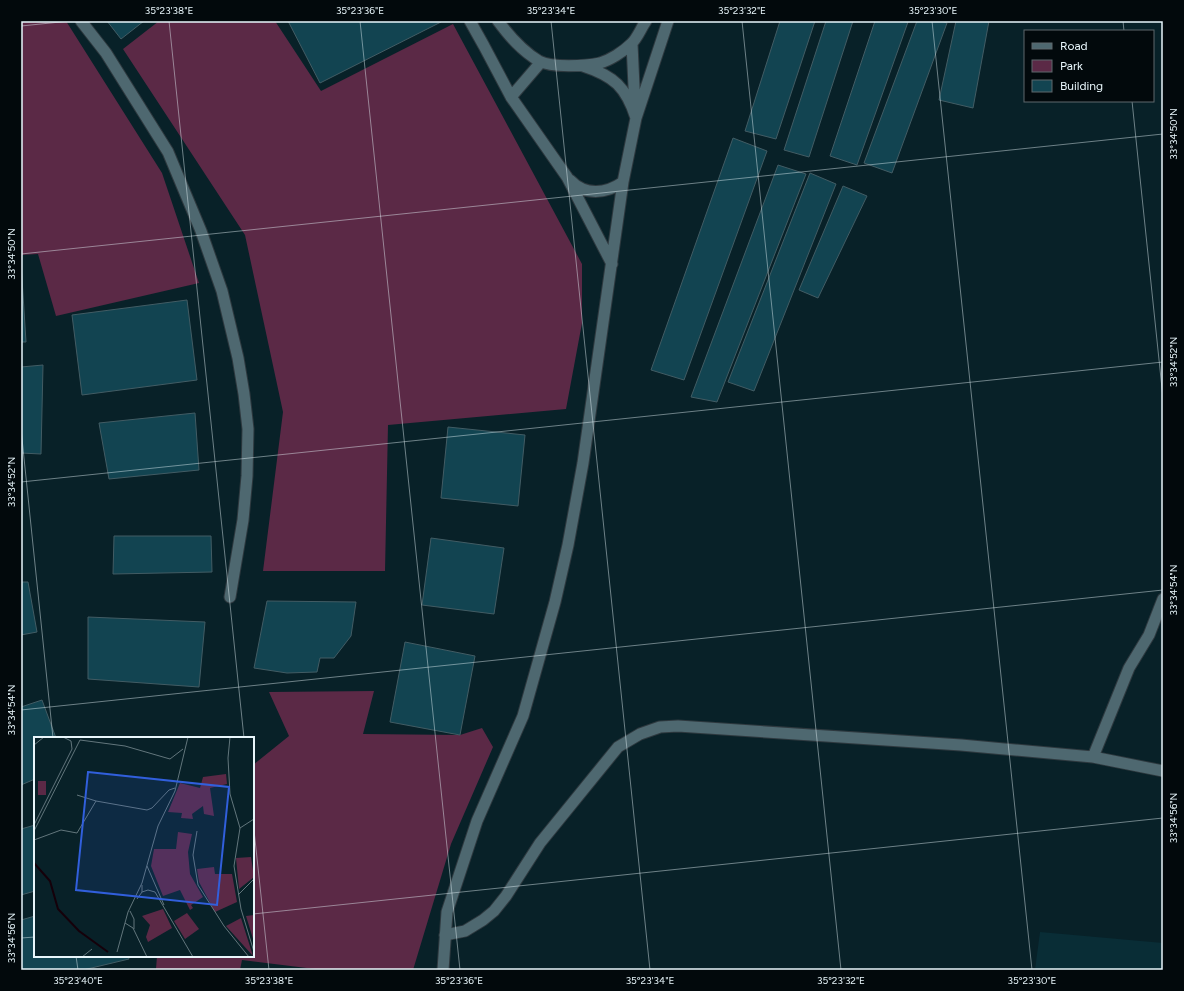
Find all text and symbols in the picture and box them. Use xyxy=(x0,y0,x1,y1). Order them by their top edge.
text: 35°23'38"E xyxy=(145,4,193,17)
text: 35°23'36"E xyxy=(336,4,384,17)
text: 35°23'34"E xyxy=(527,4,575,17)
text: 35°23'32"E xyxy=(718,4,766,17)
text: 35°23'30"E xyxy=(909,4,958,17)
legend xyxy=(1024,30,1154,102)
text: Road xyxy=(1060,39,1088,53)
text: Park xyxy=(1060,59,1083,73)
text: Building xyxy=(1060,79,1103,93)
text: 33°34'50"N xyxy=(1167,108,1180,160)
text: 33°34'50"N xyxy=(5,228,18,280)
text: 33°34'52"N xyxy=(1167,337,1180,387)
text: 33°34'52"N xyxy=(5,457,18,507)
text: 33°34'54"N xyxy=(1167,564,1180,616)
text: 33°34'54"N xyxy=(5,684,18,736)
inset map xyxy=(34,737,254,957)
text: 33°34'56"N xyxy=(1167,793,1180,843)
text: 33°34'56"N xyxy=(5,913,18,963)
text: 35°23'40"E xyxy=(53,974,103,987)
text: 35°23'38"E xyxy=(245,974,293,987)
text: 35°23'36"E xyxy=(435,974,483,987)
text: 35°23'34"E xyxy=(626,974,674,987)
text: 35°23'32"E xyxy=(817,974,865,987)
text: 35°23'30"E xyxy=(1008,974,1057,987)

